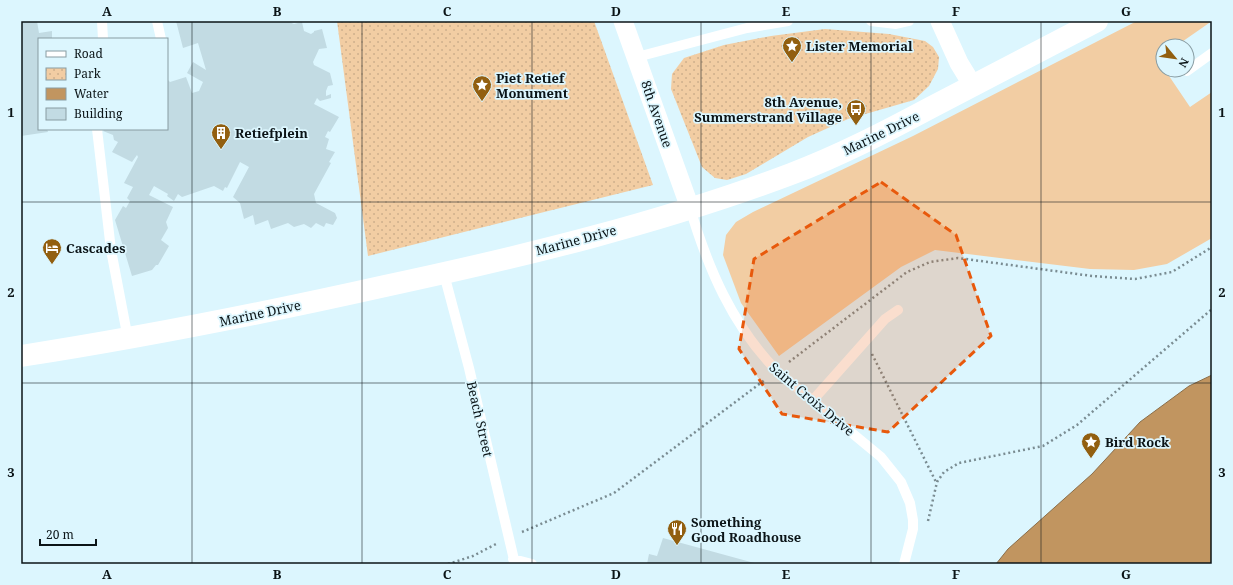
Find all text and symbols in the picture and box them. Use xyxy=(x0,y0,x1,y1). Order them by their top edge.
text: A xyxy=(102,2,112,20)
text: B xyxy=(273,2,282,20)
text: C xyxy=(443,2,452,20)
text: D xyxy=(611,2,621,20)
text: E xyxy=(782,2,791,20)
text: F xyxy=(952,2,960,20)
text: G xyxy=(1121,2,1131,20)
place icon: Lister Memorial xyxy=(781,35,803,63)
place label: Lister Memorial xyxy=(806,37,913,55)
legend xyxy=(38,38,168,130)
north arrow xyxy=(1155,38,1195,78)
text: Road xyxy=(74,45,104,62)
text: N xyxy=(1175,56,1193,71)
text: Park xyxy=(74,65,102,82)
place label: Piet Retief Monument xyxy=(496,69,568,102)
place icon: Piet Retief Monument xyxy=(471,74,493,102)
street label: 8th Avenue xyxy=(637,78,677,150)
text: Water xyxy=(74,85,109,102)
place label: 8th Avenue, Summerstrand Village xyxy=(694,93,842,126)
bus stop icon: 8th Avenue, Summerstrand Village xyxy=(845,98,867,126)
text: 1 xyxy=(7,103,15,121)
text: 1 xyxy=(1218,103,1226,121)
text: Building xyxy=(74,105,123,122)
street label: Marine Drive xyxy=(840,107,922,159)
building icon: Retiefplein xyxy=(210,122,232,150)
place label: Retiefplein xyxy=(235,124,308,142)
street label: Marine Drive xyxy=(534,221,618,259)
hotel icon: Cascades xyxy=(41,237,63,265)
place label: Cascades xyxy=(66,239,126,257)
text: 2 xyxy=(7,283,15,301)
text: 2 xyxy=(1218,283,1226,301)
street label: Marine Drive xyxy=(218,296,302,330)
street label: Saint Croix Drive xyxy=(766,358,858,440)
street label: Beach Street xyxy=(463,379,498,459)
place icon: Bird Rock xyxy=(1080,431,1102,459)
place label: Bird Rock xyxy=(1105,433,1170,451)
text: 3 xyxy=(7,463,15,481)
text: 3 xyxy=(1218,463,1226,481)
place label: Something Good Roadhouse xyxy=(691,513,801,546)
restaurant icon: Something Good Roadhouse xyxy=(666,518,688,546)
scale bar xyxy=(40,521,96,547)
text: 20 m xyxy=(46,526,74,543)
text: A xyxy=(102,565,112,583)
text: B xyxy=(273,565,282,583)
text: C xyxy=(443,565,452,583)
text: D xyxy=(611,565,621,583)
text: E xyxy=(782,565,791,583)
text: F xyxy=(952,565,960,583)
text: G xyxy=(1121,565,1131,583)

